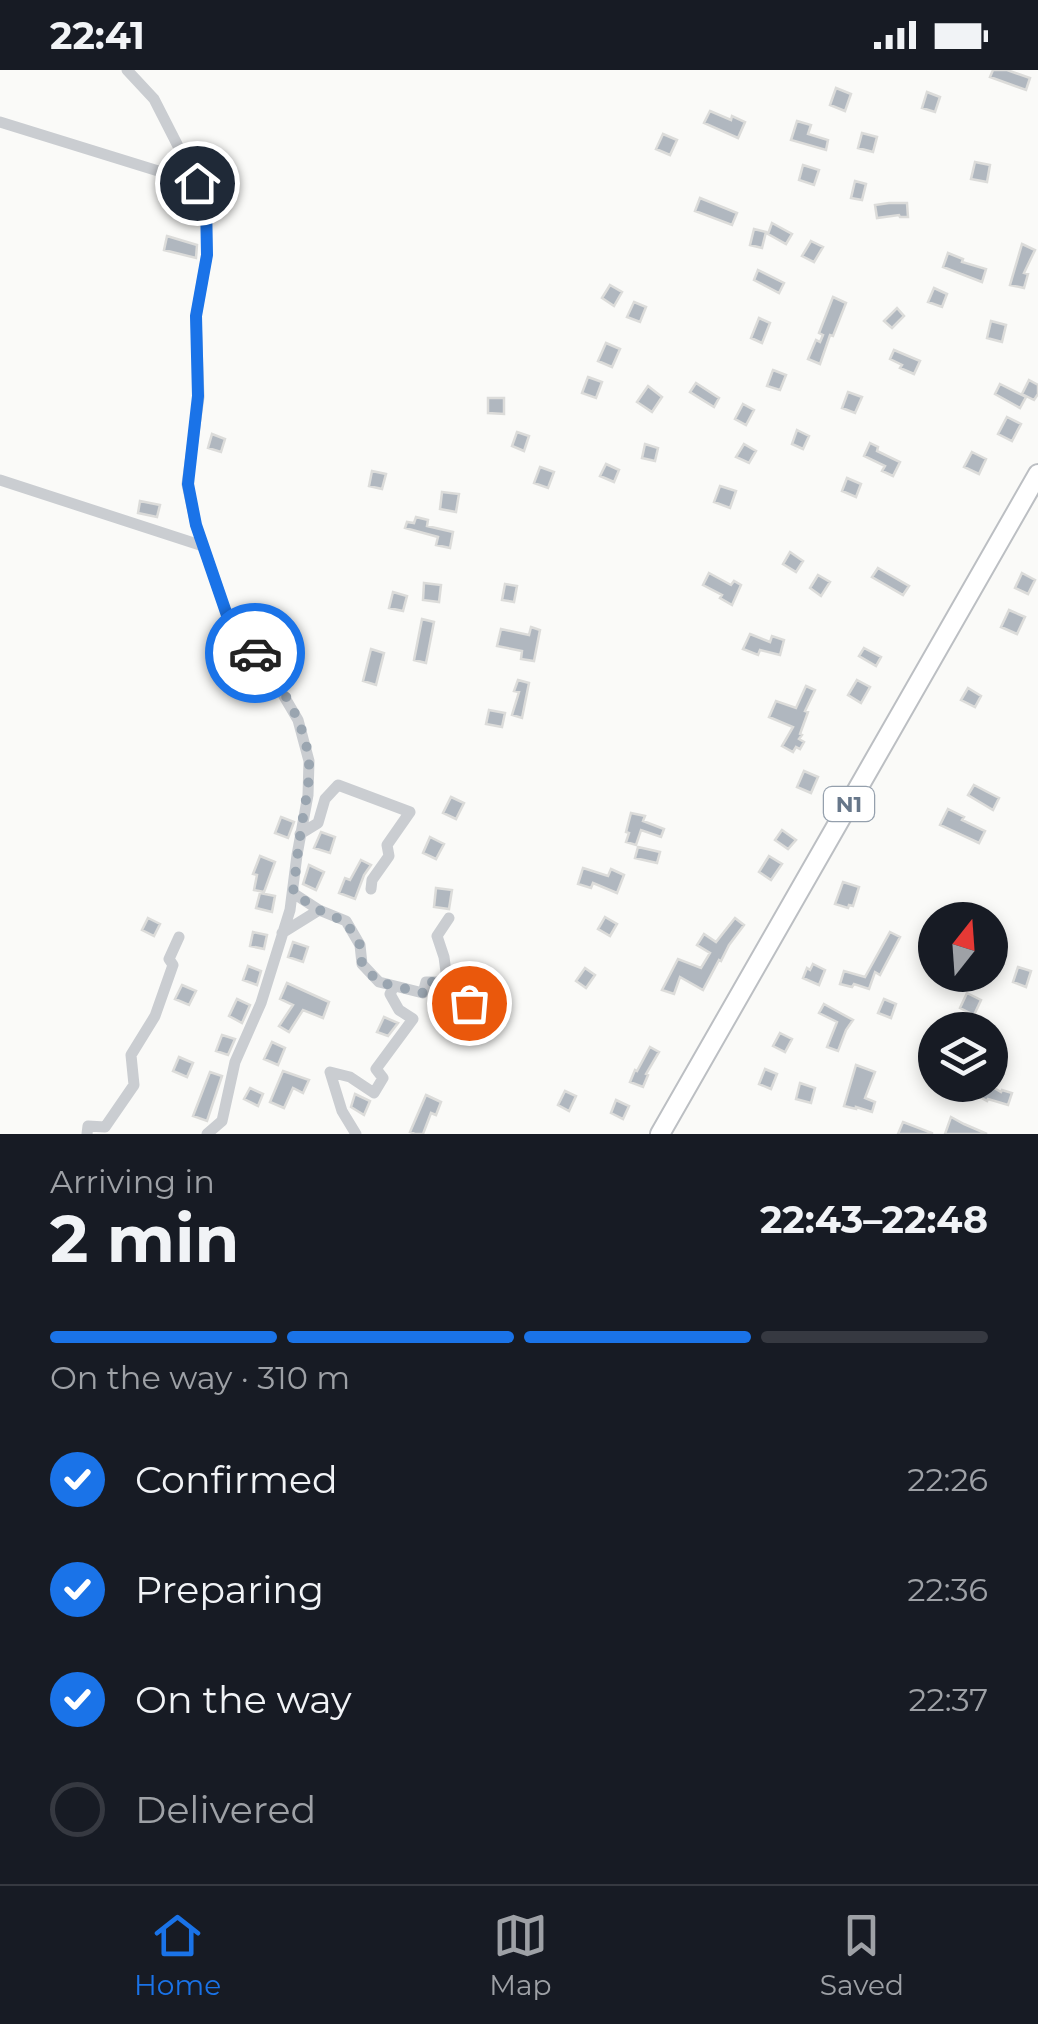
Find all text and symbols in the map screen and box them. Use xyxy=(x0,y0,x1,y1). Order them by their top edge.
text: 22:41 xyxy=(50,12,145,59)
pin xyxy=(155,141,240,226)
icon: home xyxy=(170,156,225,211)
courier xyxy=(205,603,305,703)
icon: car xyxy=(228,626,283,681)
road number: N1 xyxy=(824,787,874,821)
north arrow xyxy=(918,902,1008,992)
map controls xyxy=(918,902,1008,1102)
pin xyxy=(427,961,512,1046)
icon: bag xyxy=(442,976,497,1031)
button: layers xyxy=(918,1012,1008,1102)
text: Arriving in xyxy=(50,1162,215,1201)
text: 22:43–22:48 xyxy=(760,1196,988,1243)
text: 2 min xyxy=(50,1199,239,1278)
text: On the way · 310 m xyxy=(50,1358,350,1397)
icon: check xyxy=(50,1452,105,1507)
text: Confirmed xyxy=(135,1456,338,1503)
text: 22:26 xyxy=(907,1460,988,1499)
icon: check xyxy=(50,1562,105,1617)
text: Preparing xyxy=(135,1566,324,1613)
text: 22:36 xyxy=(907,1570,988,1609)
icon: check xyxy=(50,1672,105,1727)
text: On the way xyxy=(135,1676,352,1723)
text: 22:37 xyxy=(908,1680,988,1719)
text: Delivered xyxy=(135,1786,316,1833)
tab: Home xyxy=(134,1908,221,2002)
tab: Map xyxy=(489,1908,552,2002)
tab: Saved xyxy=(820,1908,904,2002)

